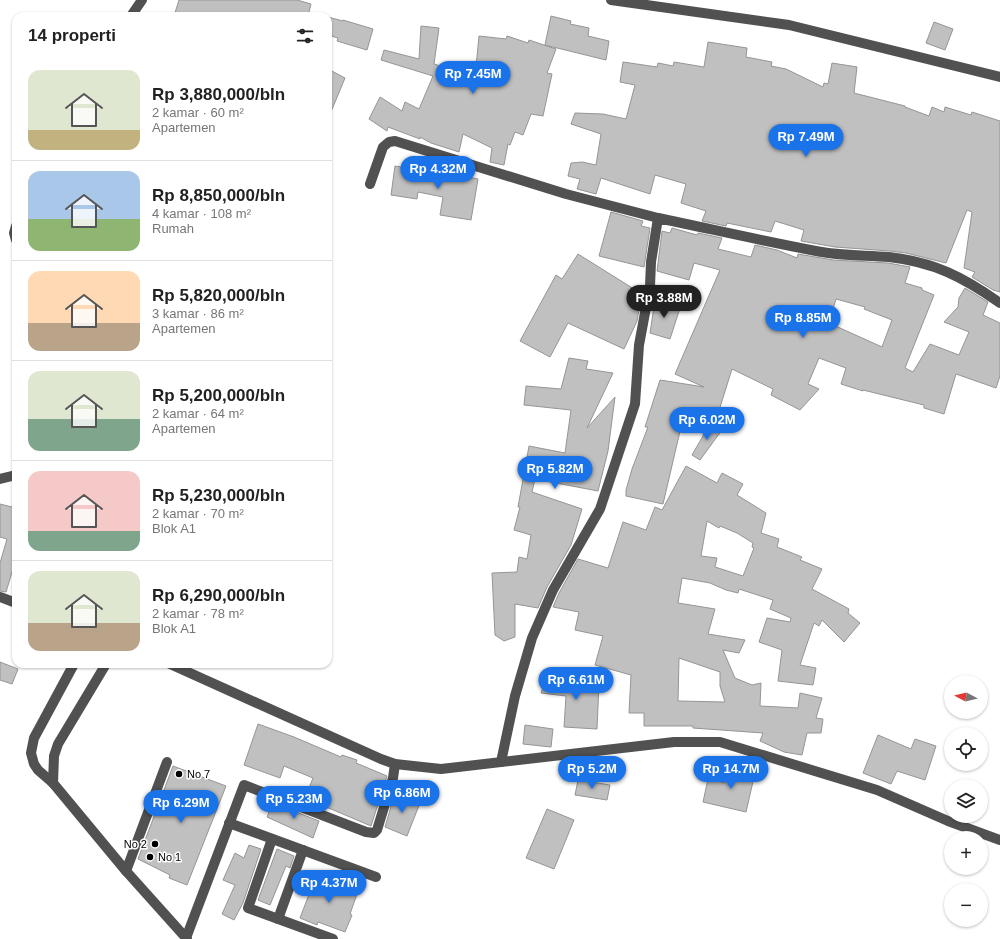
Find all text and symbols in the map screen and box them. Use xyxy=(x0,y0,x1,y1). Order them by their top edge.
icon: filters xyxy=(294,25,316,47)
text: 14 properti xyxy=(28,26,116,45)
pin: Rp 7.45M xyxy=(432,61,514,95)
text: Rp 7.45M xyxy=(444,66,502,81)
text: Rp 3,880,000/bln xyxy=(152,85,285,104)
icon: home xyxy=(60,86,108,134)
text: 2 kamar · 60 m² xyxy=(152,105,244,120)
text: Apartemen xyxy=(152,120,216,135)
pin: Rp 7.49M xyxy=(765,124,847,158)
text: Rp 7.49M xyxy=(777,129,835,144)
pin: Rp 4.32M xyxy=(397,156,479,190)
text: Rp 4.32M xyxy=(409,161,467,176)
text: Rp 8,850,000/bln xyxy=(152,186,285,205)
icon: home xyxy=(60,187,108,235)
text: 4 kamar · 108 m² xyxy=(152,206,251,221)
text: Rumah xyxy=(152,221,194,236)
pin: Rp 3.88M xyxy=(623,285,705,319)
text: Rp 5,820,000/bln xyxy=(152,286,285,305)
icon: home xyxy=(60,287,108,335)
text: Rp 3.88M xyxy=(635,290,693,305)
pin: Rp 8.85M xyxy=(762,305,844,339)
text: 3 kamar · 86 m² xyxy=(152,306,244,321)
text: Rp 8.85M xyxy=(774,310,832,325)
text: Apartemen xyxy=(152,321,216,336)
text: Rp 5,200,000/bln xyxy=(152,386,285,405)
icon: home xyxy=(60,387,108,435)
text: 2 kamar · 64 m² xyxy=(152,406,244,421)
pin: Rp 6.02M xyxy=(666,407,748,441)
text: Rp 6.02M xyxy=(678,412,736,427)
text: Apartemen xyxy=(152,421,216,436)
pin: Rp 5.82M xyxy=(514,456,596,490)
text: Rp 5.82M xyxy=(526,461,584,476)
text: Rp 5,230,000/bln xyxy=(152,486,285,505)
icon: home xyxy=(60,487,108,535)
text: 2 kamar · 70 m² xyxy=(152,506,244,521)
text: Blok A1 xyxy=(152,521,196,536)
text: Rp 6,290,000/bln xyxy=(152,586,285,605)
icon: home xyxy=(60,587,108,635)
text: 2 kamar · 78 m² xyxy=(152,606,244,621)
text: Blok A1 xyxy=(152,621,196,636)
pin: Rp 6.61M xyxy=(535,667,617,701)
text: Rp 6.61M xyxy=(547,672,605,687)
north arrow xyxy=(944,675,988,719)
map controls xyxy=(944,675,988,927)
button: locate xyxy=(944,727,988,771)
pin: Rp 5.2M xyxy=(555,756,629,790)
pin: Rp 14.7M xyxy=(690,756,772,790)
text: Rp 5.2M xyxy=(567,761,617,776)
text: Rp 14.7M xyxy=(702,761,760,776)
place label: No 7 xyxy=(187,768,210,780)
marker: No 7 xyxy=(174,769,184,779)
button: layers xyxy=(944,779,988,823)
pin: Rp 6.86M xyxy=(361,780,443,814)
text: Rp 6.86M xyxy=(373,785,431,800)
pin: Rp 5.23M xyxy=(253,786,335,820)
pin: Rp 6.29M xyxy=(140,790,222,824)
text: Rp 5.23M xyxy=(265,791,323,806)
text: Rp 6.29M xyxy=(152,795,210,810)
button: + xyxy=(944,831,988,875)
place label: No 2 xyxy=(124,838,147,850)
marker: No 2 xyxy=(150,839,160,849)
place label: No 1 xyxy=(158,851,181,863)
marker: No 1 xyxy=(145,852,155,862)
pin: Rp 4.37M xyxy=(288,870,370,904)
text: Rp 4.37M xyxy=(300,875,358,890)
button: − xyxy=(944,883,988,927)

